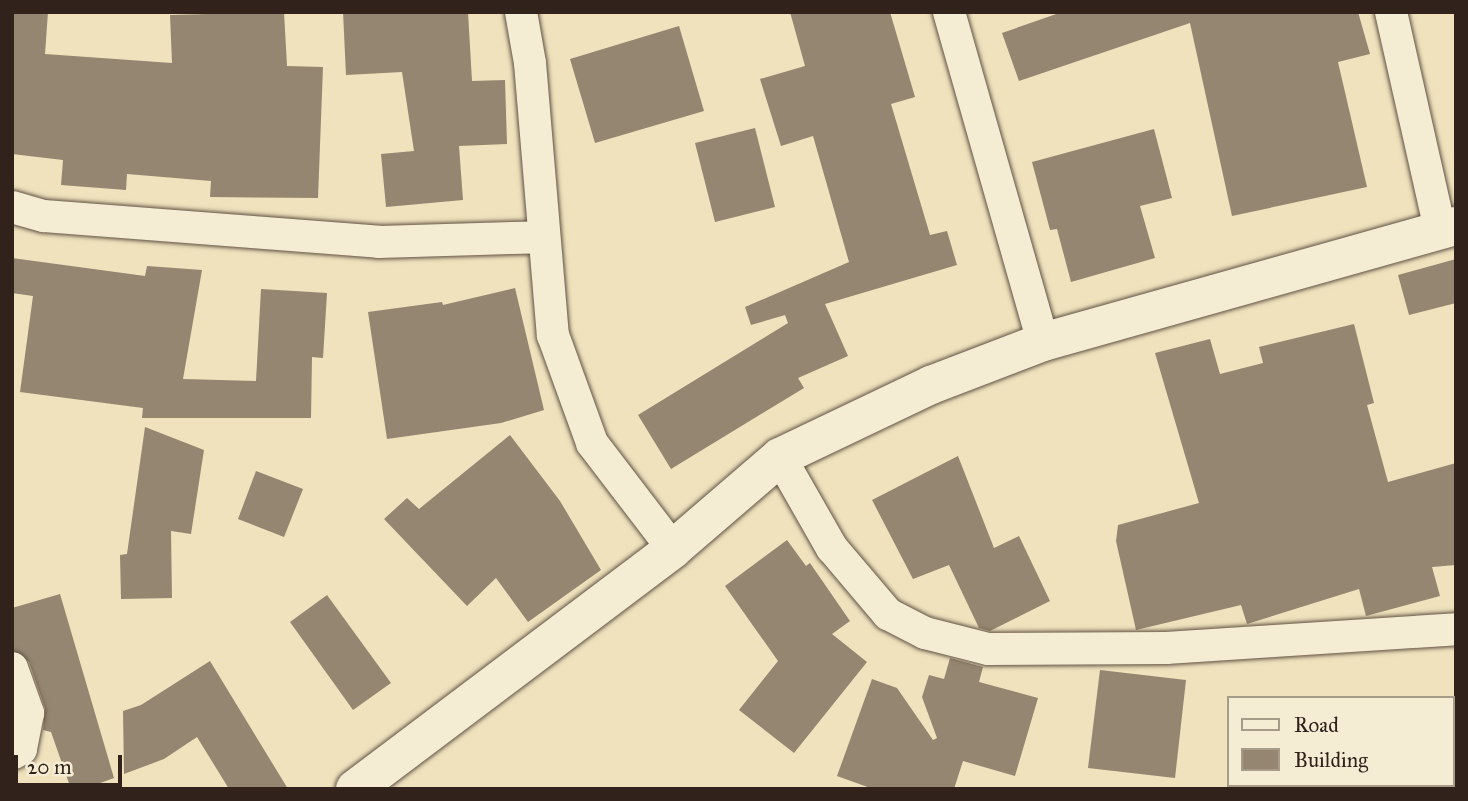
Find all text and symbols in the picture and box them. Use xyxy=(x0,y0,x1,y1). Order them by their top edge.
legend xyxy=(1226,696,1454,787)
text: Road xyxy=(1294,712,1339,738)
scale bar xyxy=(18,742,126,786)
text: Building xyxy=(1294,747,1368,773)
text: 20 m xyxy=(27,754,72,780)

